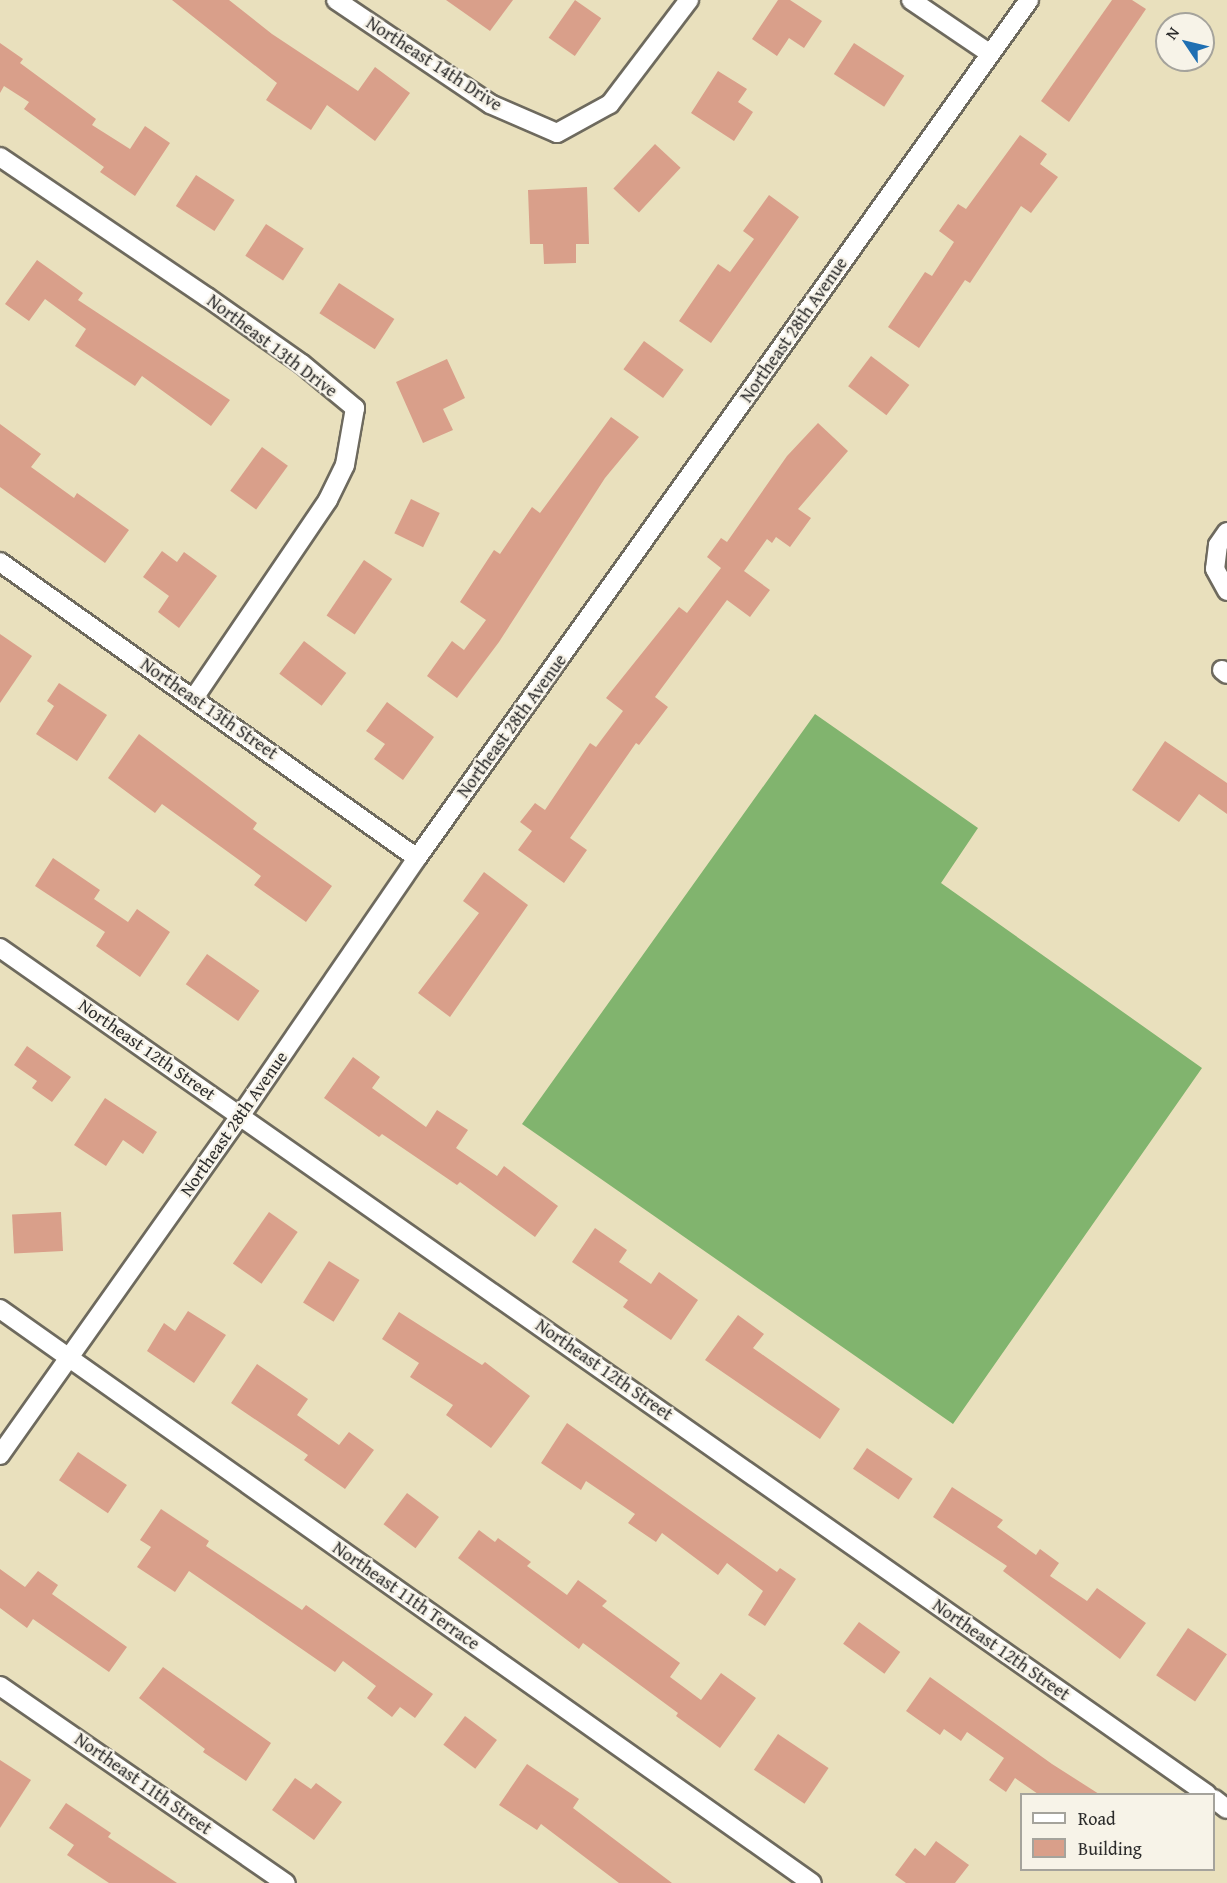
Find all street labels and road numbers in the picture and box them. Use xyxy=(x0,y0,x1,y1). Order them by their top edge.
street label: Northeast 14th Drive xyxy=(362,12,506,116)
street label: Northeast 28th Avenue xyxy=(736,253,852,407)
street label: Northeast 13th Drive xyxy=(203,290,341,402)
street label: Northeast 28th Avenue xyxy=(453,650,571,802)
street label: Northeast 13th Street xyxy=(136,654,282,764)
street label: Northeast 12th Street xyxy=(74,995,220,1105)
street label: Northeast 28th Avenue xyxy=(176,1047,292,1201)
street label: Northeast 12th Street xyxy=(531,1315,677,1425)
street label: Northeast 11th Terrace xyxy=(328,1537,484,1655)
street label: Northeast 12th Street xyxy=(928,1595,1074,1705)
street label: Northeast 11th Street xyxy=(70,1729,216,1839)

